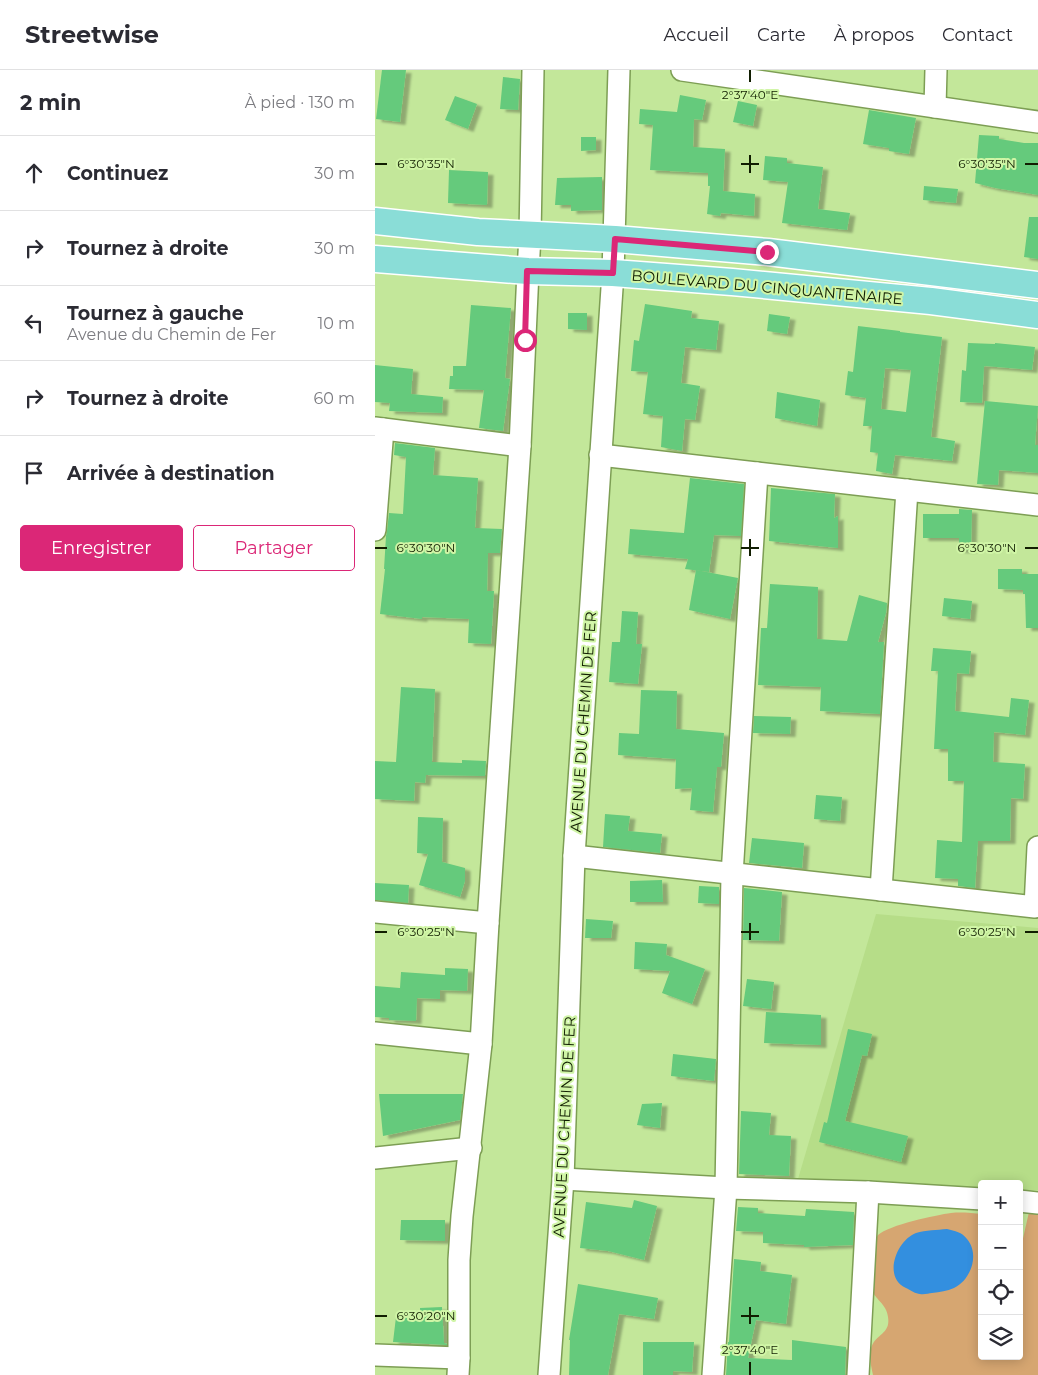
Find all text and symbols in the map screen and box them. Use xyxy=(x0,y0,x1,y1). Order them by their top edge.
text: Streetwise xyxy=(25,20,159,49)
text: Accueil xyxy=(664,24,729,46)
text: Carte xyxy=(757,24,806,46)
text: À propos xyxy=(834,24,914,46)
text: Contact xyxy=(942,24,1013,46)
text: 2°37'40"E xyxy=(722,87,778,102)
text: 2 min xyxy=(20,90,81,115)
text: À pied · 130 m xyxy=(245,93,355,112)
text: 6°30'35"N xyxy=(397,156,455,171)
text: 6°30'35"N xyxy=(958,156,1016,171)
icon: ahead xyxy=(20,159,48,187)
text: Continuez xyxy=(67,162,168,185)
text: 30 m xyxy=(314,164,355,183)
icon: right xyxy=(20,234,48,262)
text: Tournez à droite xyxy=(67,237,228,260)
text: 30 m xyxy=(314,239,355,258)
route end xyxy=(756,241,779,264)
street label: BOULEVARD DU CINQUANTENAIRE xyxy=(631,266,903,308)
text: Tournez à gauche xyxy=(67,302,244,325)
icon: left xyxy=(20,309,48,337)
text: 10 m xyxy=(317,314,355,333)
text: Avenue du Chemin de Fer xyxy=(67,325,276,344)
route start xyxy=(514,329,537,352)
icon: right xyxy=(20,384,48,412)
text: Tournez à droite xyxy=(67,387,228,410)
text: 60 m xyxy=(313,389,355,408)
icon: arrive xyxy=(20,459,48,487)
text: Arrivée à destination xyxy=(67,462,275,485)
button: Enregistrer xyxy=(20,525,183,571)
button: Partager xyxy=(193,525,355,571)
text: 6°30'30"N xyxy=(397,540,455,555)
text: 6°30'30"N xyxy=(958,540,1016,555)
street label: AVENUE DU CHEMIN DE FER xyxy=(566,611,600,833)
text: 6°30'25"N xyxy=(397,924,455,939)
text: 6°30'25"N xyxy=(958,924,1016,939)
street label: AVENUE DU CHEMIN DE FER xyxy=(549,1016,579,1238)
map controls xyxy=(978,1180,1023,1360)
button: + xyxy=(978,1180,1023,1225)
button: − xyxy=(978,1225,1023,1270)
button: locate xyxy=(978,1270,1023,1315)
text: 6°30'20"N xyxy=(397,1308,455,1323)
button: layers xyxy=(978,1315,1023,1360)
text: 2°37'40"E xyxy=(722,1342,778,1357)

